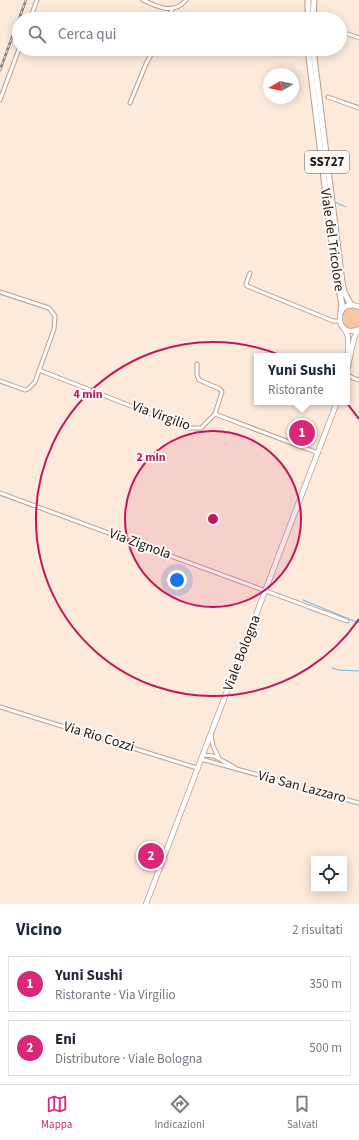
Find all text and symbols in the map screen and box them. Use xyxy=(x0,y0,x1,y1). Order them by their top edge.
search box xyxy=(12,12,347,56)
icon: search xyxy=(26,23,48,45)
text: Cerca qui xyxy=(58,24,117,45)
north arrow xyxy=(263,68,299,104)
road number: SS727 xyxy=(305,151,349,173)
street label: Viale del Tricolore xyxy=(315,187,349,293)
popup xyxy=(254,353,350,405)
text: Yuni Sushi xyxy=(268,360,336,381)
text: Ristorante xyxy=(268,381,324,399)
text: 4 min xyxy=(73,386,103,403)
street label: Via Virgilio xyxy=(129,396,193,436)
pin: 1 xyxy=(289,418,315,448)
text: 2 min xyxy=(136,449,166,466)
centre of rings xyxy=(206,512,220,526)
street label: Via Zignola xyxy=(106,524,174,564)
your location xyxy=(167,570,187,590)
street label: Viale Bologna xyxy=(218,612,266,694)
street label: Via Rio Cozzi xyxy=(61,717,137,757)
street label: Via San Lazzaro xyxy=(256,766,348,808)
pin: 2 xyxy=(138,841,164,871)
map controls xyxy=(311,856,347,892)
button: locate xyxy=(311,856,347,892)
text: Vicino xyxy=(16,918,62,942)
text: 2 risultati xyxy=(292,921,343,939)
text: Yuni Sushi xyxy=(55,965,123,986)
text: 1 xyxy=(27,975,33,993)
text: 350 m xyxy=(309,975,342,993)
text: Ristorante · Via Virgilio xyxy=(55,986,176,1004)
text: Eni xyxy=(55,1029,76,1050)
text: 2 xyxy=(27,1039,33,1057)
text: 500 m xyxy=(309,1039,342,1057)
text: Distributore · Viale Bologna xyxy=(55,1050,202,1068)
tab: Mappa xyxy=(41,1093,72,1132)
tab: Indicazioni xyxy=(154,1093,205,1132)
tab: Salvati xyxy=(287,1093,318,1132)

